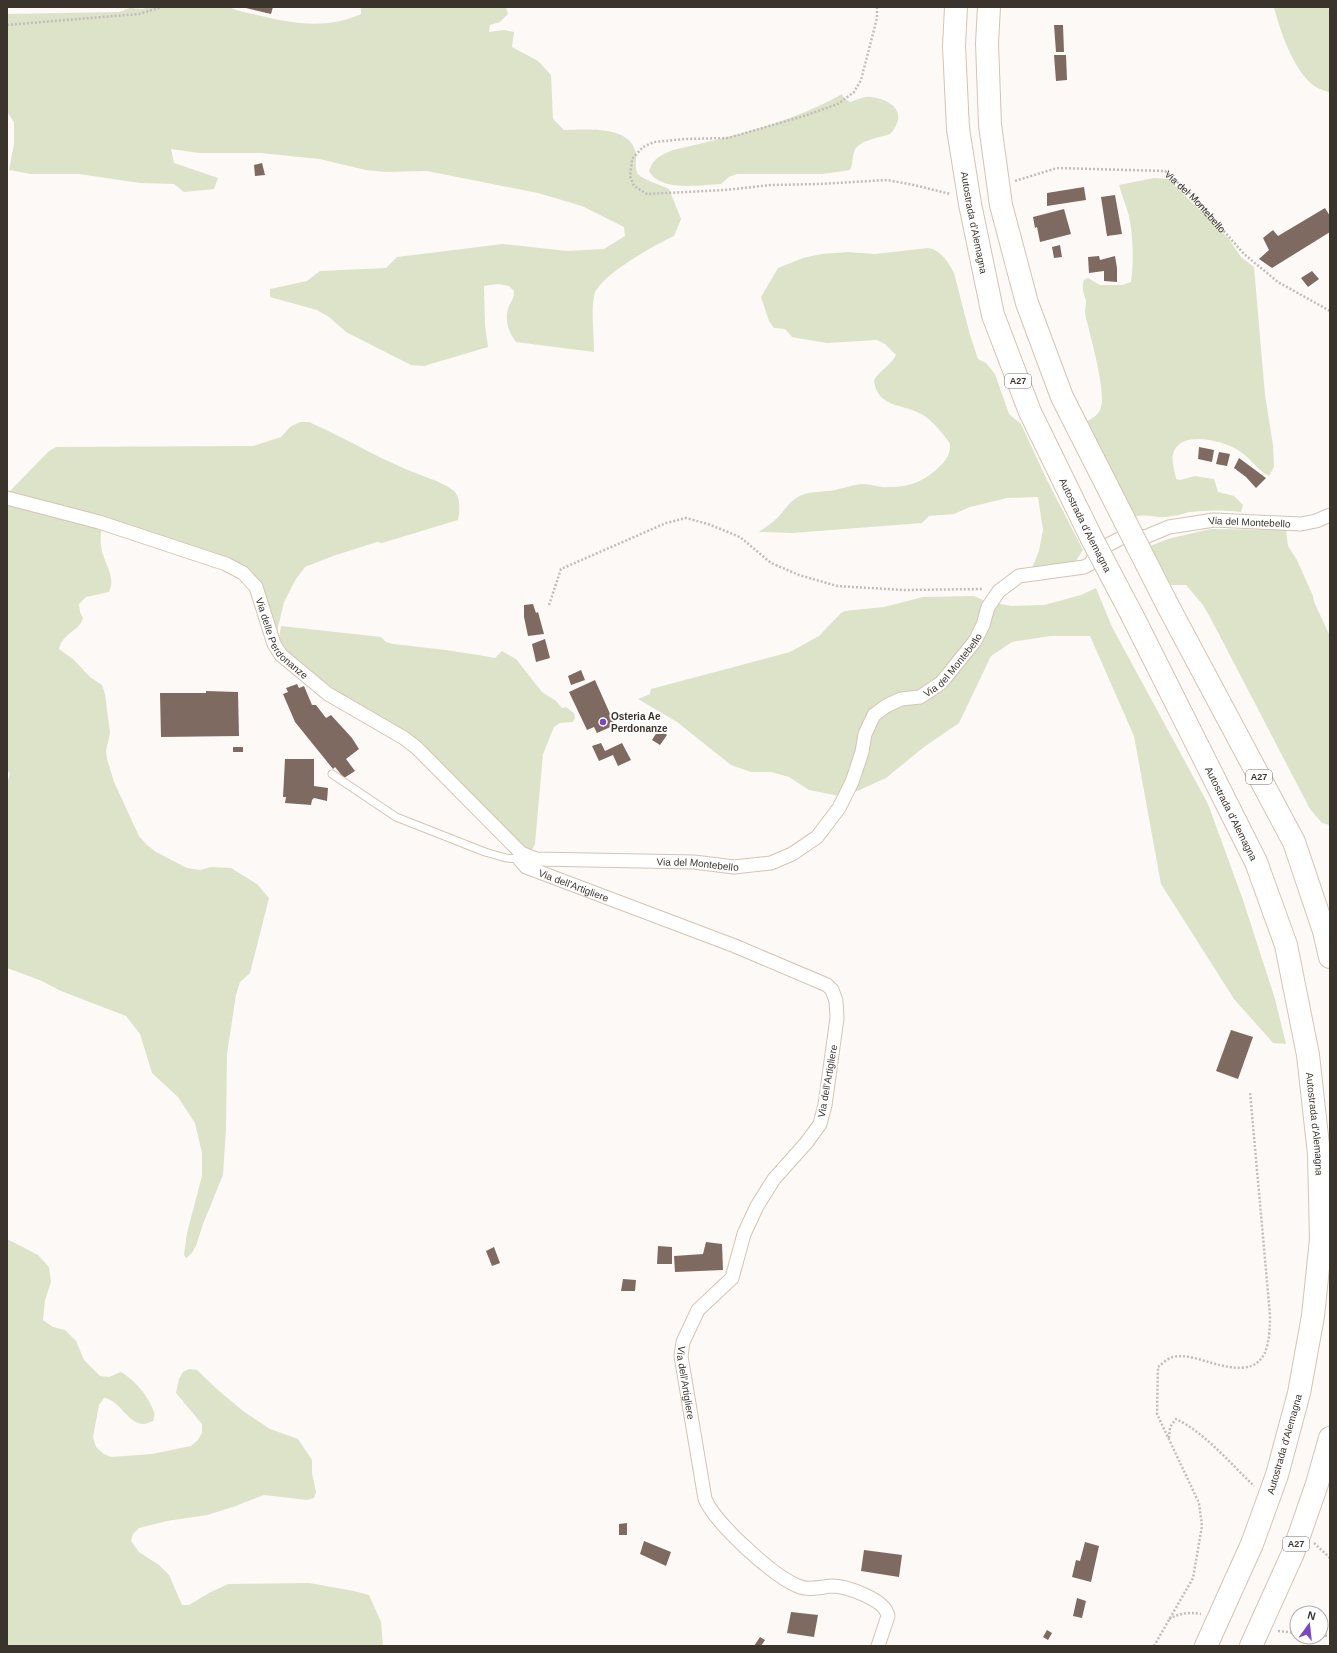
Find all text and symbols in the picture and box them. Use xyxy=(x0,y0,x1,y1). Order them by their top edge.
street label: Via del Montebello xyxy=(1162,169,1228,235)
street label: Autostrada d'Alemagna xyxy=(959,171,989,275)
road number: A27 xyxy=(1005,374,1031,388)
street label: Autostrada d'Alemagna xyxy=(1057,476,1114,574)
street label: Via del Montebello xyxy=(1208,515,1291,530)
street label: Via delle Perdonanze xyxy=(254,596,310,681)
street label: Via del Montebello xyxy=(921,631,984,699)
place label: Osteria Ae Perdonanze xyxy=(611,711,668,734)
marker: Osteria Ae Perdonanze xyxy=(598,717,608,727)
street label: Autostrada d'Alemagna xyxy=(1203,765,1260,863)
road number: A27 xyxy=(1246,770,1272,784)
street label: Via del Montebello xyxy=(657,856,740,873)
street label: Via dell'Artigliere xyxy=(537,867,611,904)
street label: Via dell'Artigliere xyxy=(816,1043,839,1118)
street label: Autostrada d'Alemagna xyxy=(1304,1072,1325,1176)
street label: Via dell'Artigliere xyxy=(675,1345,697,1421)
street label: Autostrada d'Alemagna xyxy=(1265,1392,1304,1495)
road number: A27 xyxy=(1283,1537,1309,1551)
north arrow xyxy=(1289,1605,1329,1645)
text: N xyxy=(1306,1609,1317,1622)

